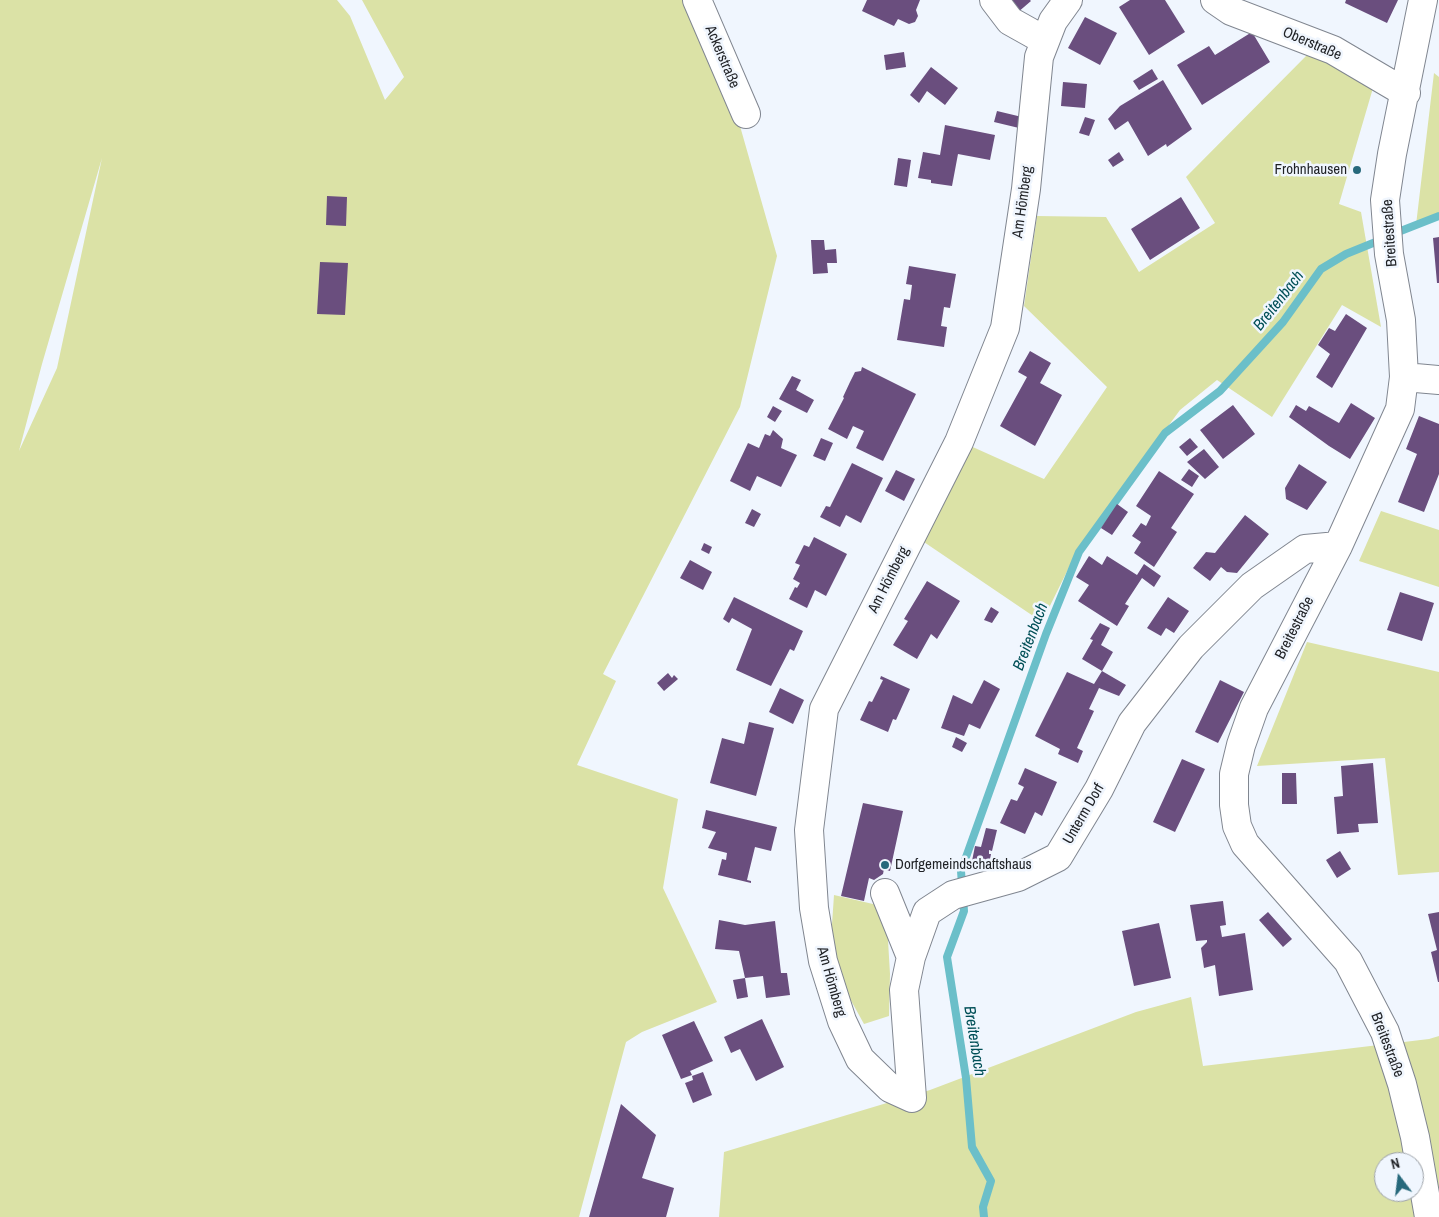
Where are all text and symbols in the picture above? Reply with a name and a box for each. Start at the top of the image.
street label: Ackerstraße [701,23,743,91]
street label: Oberstraße [1280,24,1344,64]
place label: Frohnhausen [1275,161,1347,179]
marker: Frohnhausen [1351,164,1363,176]
street label: Am Hömberg [1009,165,1037,239]
street label: Breitestraße [1379,199,1401,267]
water label: Breitenbach [1250,267,1308,335]
street label: Am Hömberg [865,544,913,616]
street label: Breitestraße [1272,594,1318,662]
water label: Breitenbach [1009,601,1053,673]
street label: Unterm Dorf [1059,780,1109,848]
place label: Dorfgemeindschaftshaus [895,856,1032,874]
marker: Dorfgemeindschaftshaus [879,859,891,871]
street label: Am Hömberg [812,945,850,1019]
water label: Breitenbach [959,1005,989,1077]
street label: Breitestraße [1366,1010,1408,1080]
north arrow [1374,1152,1424,1202]
text: N [1389,1154,1402,1173]

